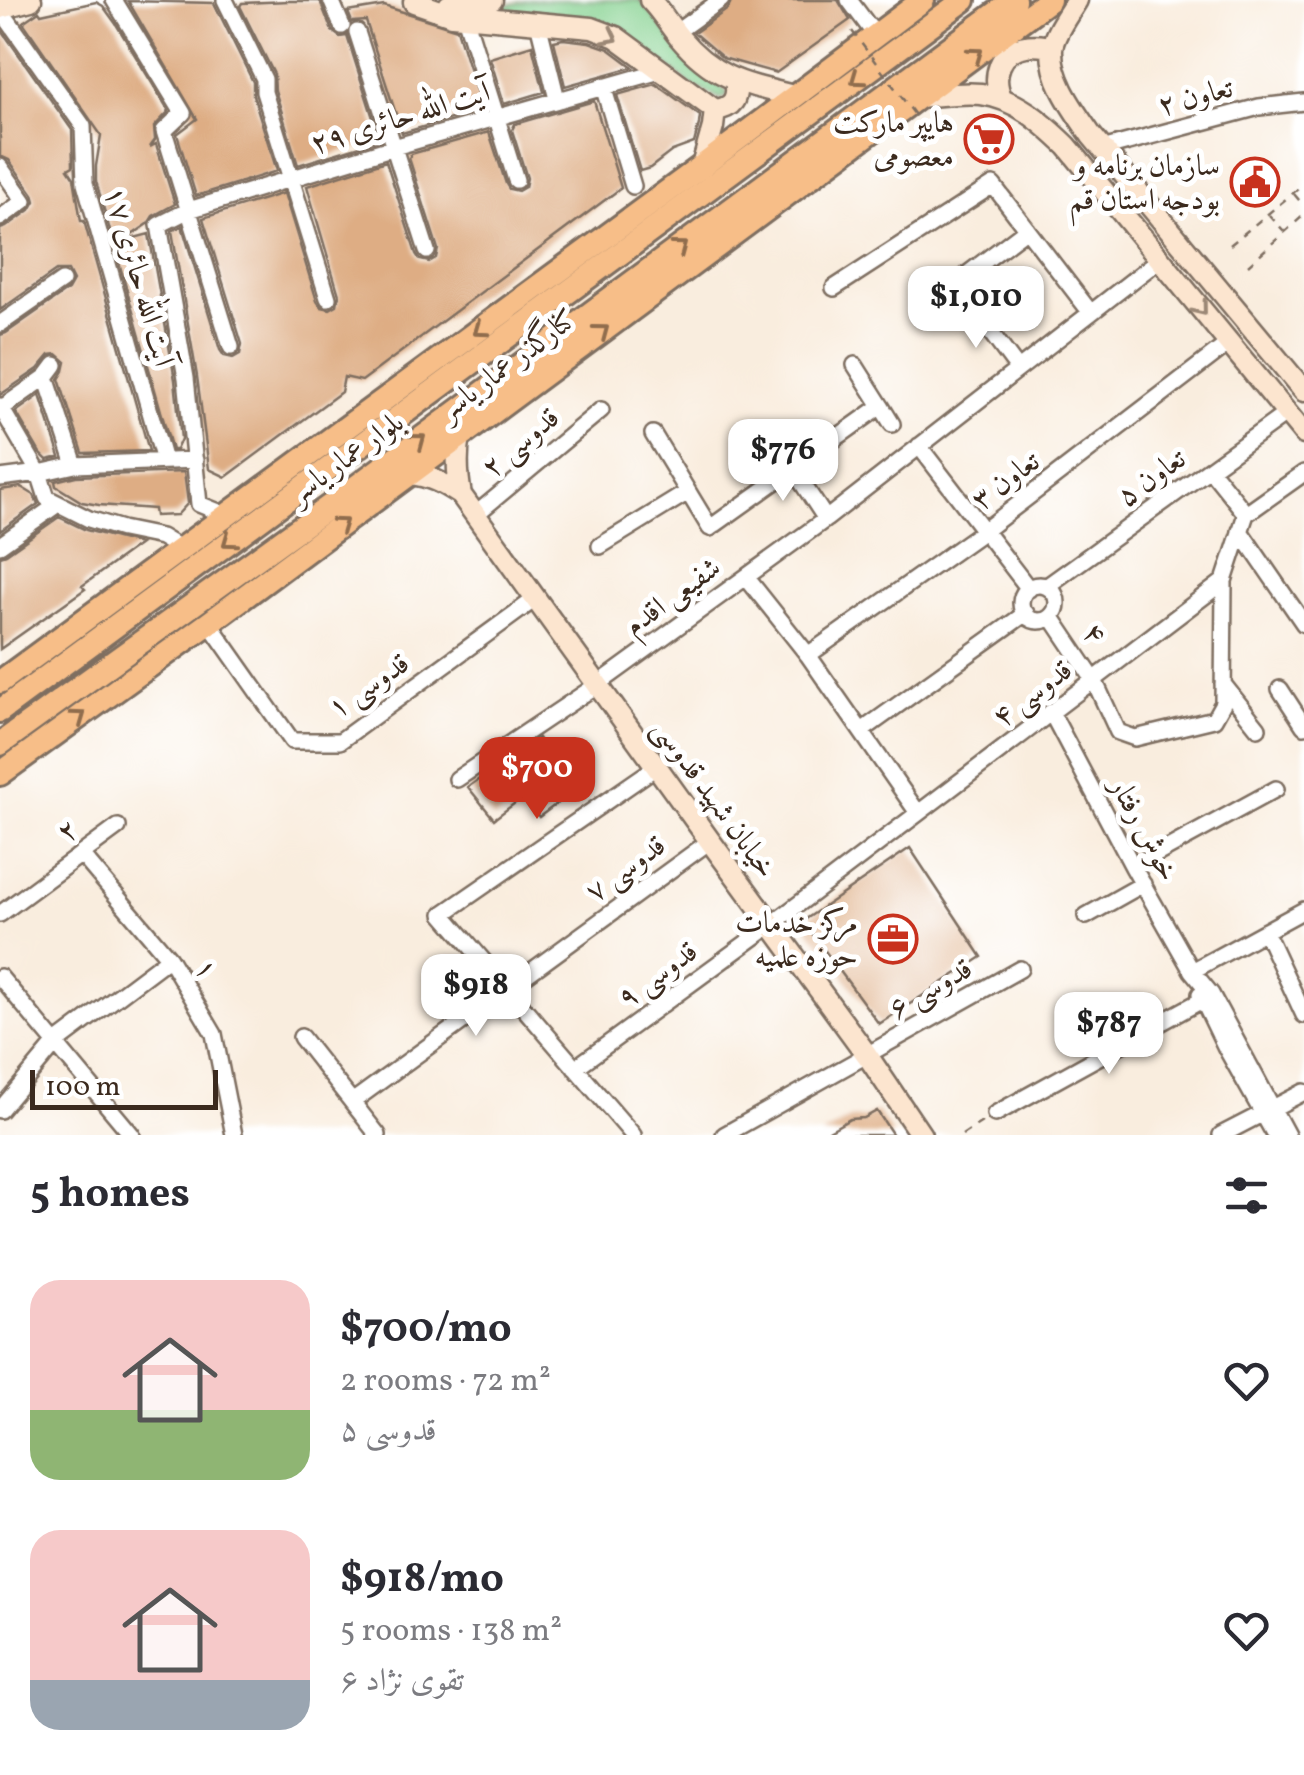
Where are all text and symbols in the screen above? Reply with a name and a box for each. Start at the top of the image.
one-way arrow [601,25,619,44]
one-way arrow [964,48,983,67]
street label: آیت الله حائری ۲۹ [304,67,499,166]
one-way arrow [850,67,868,84]
street label: تعاون ۲ [1153,68,1238,128]
place label: هایپر مارکت معصومی [833,103,954,179]
supermarket icon: هایپر مارکت معصومی [963,113,1015,165]
place label: سازمان برنامه و بودجه استان قم [1069,146,1220,227]
public building icon: سازمان برنامه و بودجه استان قم [1229,156,1281,208]
street label: آیت الله حائری ۱۷ [92,180,189,375]
one-way arrow [669,240,688,259]
pin: $1,010 [895,266,1057,351]
text: $1,010 [930,276,1022,320]
one-way arrow [1189,297,1207,315]
street label: کنارگذر عمار یاسر [427,298,586,433]
one-way arrow [473,318,491,335]
one-way arrow [591,325,609,343]
street label: قدوسی ۲ [473,398,570,489]
street label: بلوار عمار یاسر [279,403,413,516]
pin: $776 [724,419,842,504]
text: $776 [750,429,816,473]
one-way arrow [408,435,426,452]
street label: تعاون ۵ [1109,439,1196,518]
street label: تعاون ۳ [963,442,1050,521]
one-way arrow [330,519,348,536]
one-way arrow [222,530,240,547]
street label: شفیعی اقدم [616,548,732,650]
street label: ۴ [1071,615,1116,653]
street label: قدوسی ۱ [320,644,418,729]
street label: قدوسی ۴ [984,651,1082,739]
one-way arrow [68,711,86,729]
street label: خیابان شهید قدوسی [641,711,786,888]
pin: $700 [478,737,596,822]
text: $700 [501,747,573,791]
street label: خوش رفتار [1097,768,1188,890]
street label: ۲ [49,810,88,854]
street label: قدوسی ۷ [577,826,675,913]
place label: مرکز خدمات حوزه علمیه [735,903,858,979]
office icon: مرکز خدمات حوزه علمیه [867,913,919,965]
street label: قدوسی ۹ [609,932,707,1019]
street label: قدوسی ۶ [881,949,981,1031]
street label: ۱ [183,951,228,987]
pin: $918 [417,954,535,1039]
text: $918 [443,964,509,1008]
pin: $787 [1050,992,1168,1077]
text: $787 [1076,1002,1142,1046]
scale bar [30,1065,218,1110]
text: 100 m [45,1068,120,1107]
text: 5 homes [30,1166,190,1225]
icon: filters [1219,1168,1274,1223]
text: $700/mo [340,1301,512,1360]
icon: home [110,1320,230,1440]
icon: heart [1219,1353,1274,1408]
text: 2 rooms · 72 m² [340,1360,551,1404]
text: قدوسی ۵ [340,1410,437,1454]
text: $918/mo [340,1551,504,1610]
icon: home [110,1570,230,1690]
icon: heart [1219,1603,1274,1658]
text: 5 rooms · 138 m² [340,1610,562,1654]
text: تقوی نژاد ۶ [340,1660,464,1704]

